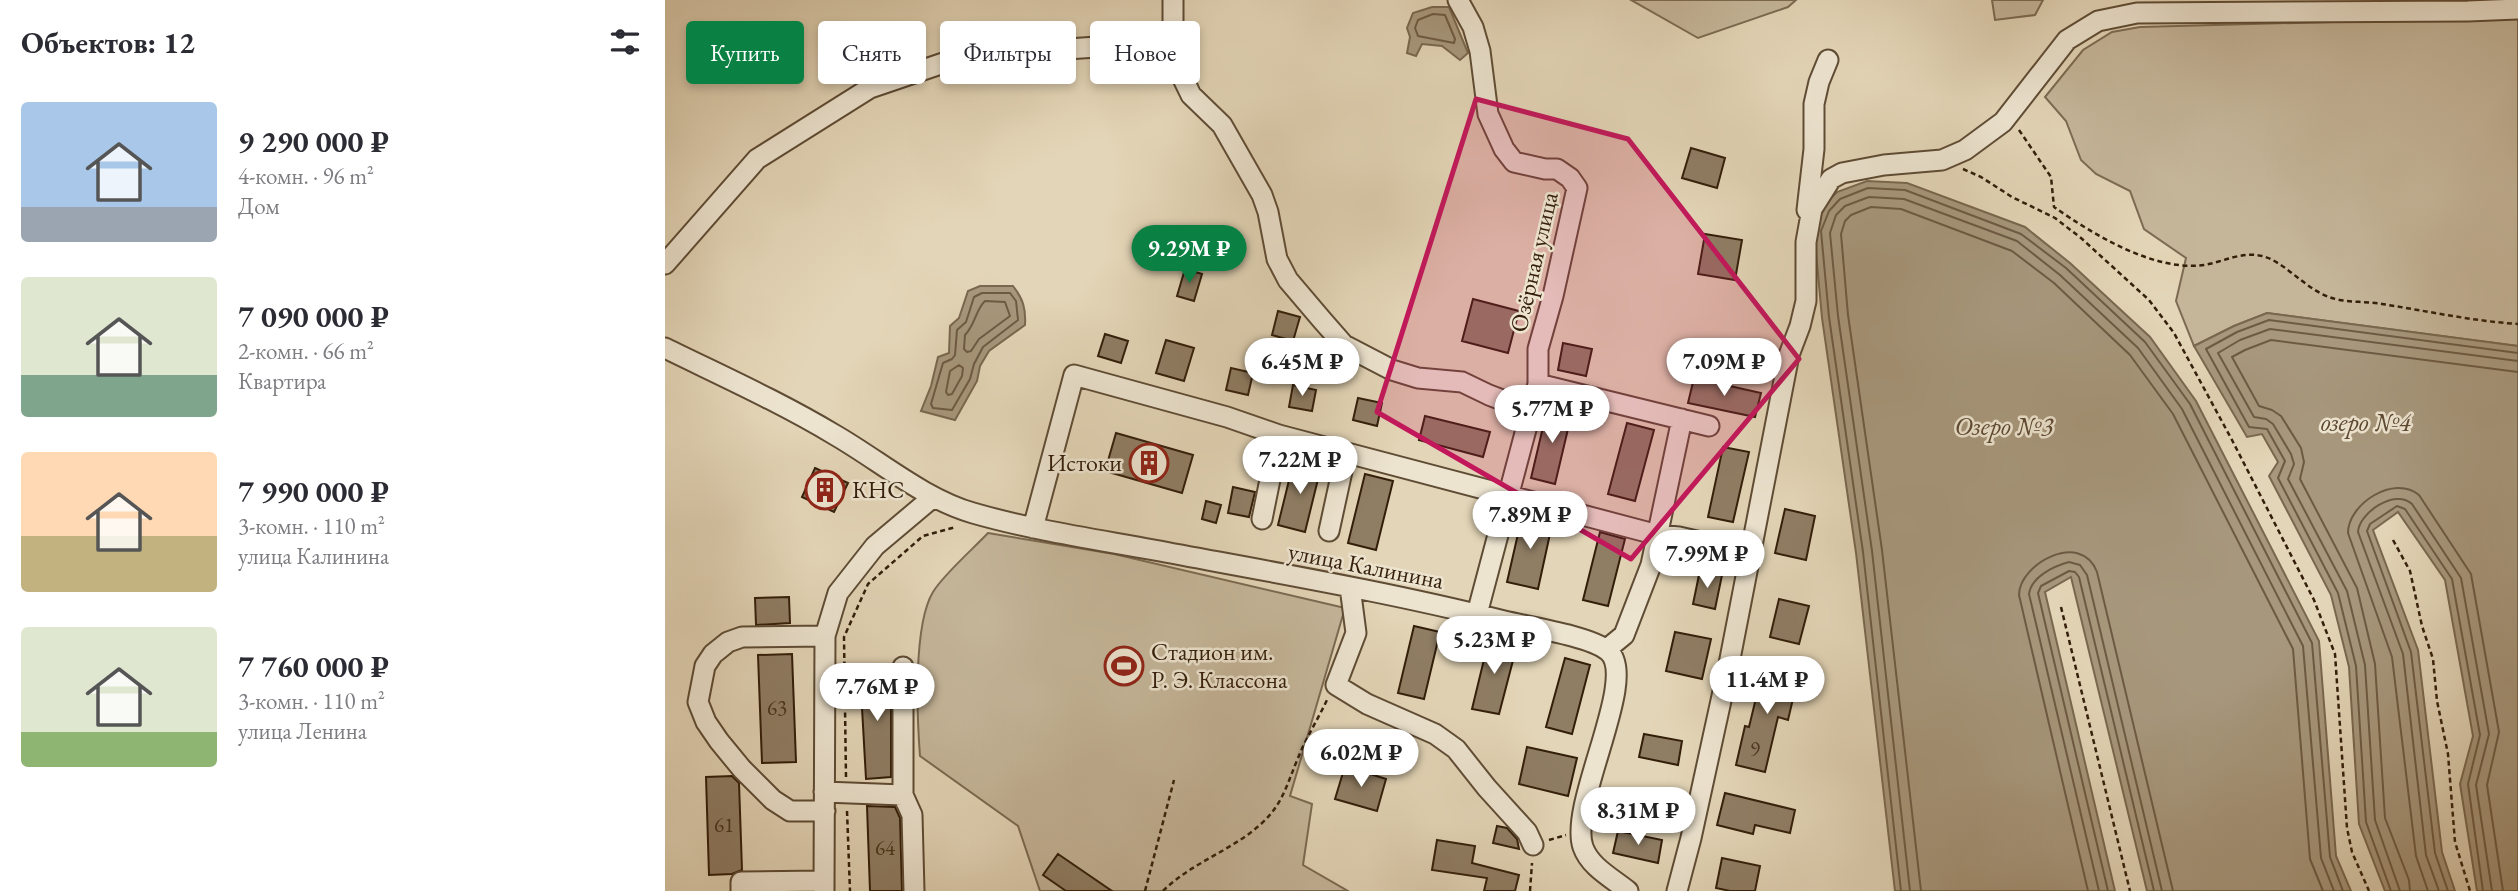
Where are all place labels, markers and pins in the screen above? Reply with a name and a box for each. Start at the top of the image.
pin: 9.29M ₽ [1124,226,1254,285]
pin: 6.45M ₽ [1237,338,1367,398]
pin: 7.09M ₽ [1659,338,1789,398]
pin: 5.77M ₽ [1487,386,1617,445]
pin: 7.22M ₽ [1235,436,1365,496]
building icon: Истоки [1128,442,1170,484]
place label: Истоки [1047,447,1122,478]
building icon: КНС [804,469,846,511]
place label: КНС [852,474,904,505]
pin: 7.89M ₽ [1465,491,1595,551]
pin: 7.99M ₽ [1642,530,1772,590]
pin: 5.23M ₽ [1429,616,1559,676]
place label: Стадион им. Р. Э. Классона [1151,636,1288,695]
sports icon: Стадион им. Р. Э. Классона [1103,645,1145,687]
pin: 11.4M ₽ [1702,656,1832,716]
pin: 7.76M ₽ [812,664,942,723]
pin: 6.02M ₽ [1296,730,1426,789]
pin: 8.31M ₽ [1573,788,1703,847]

